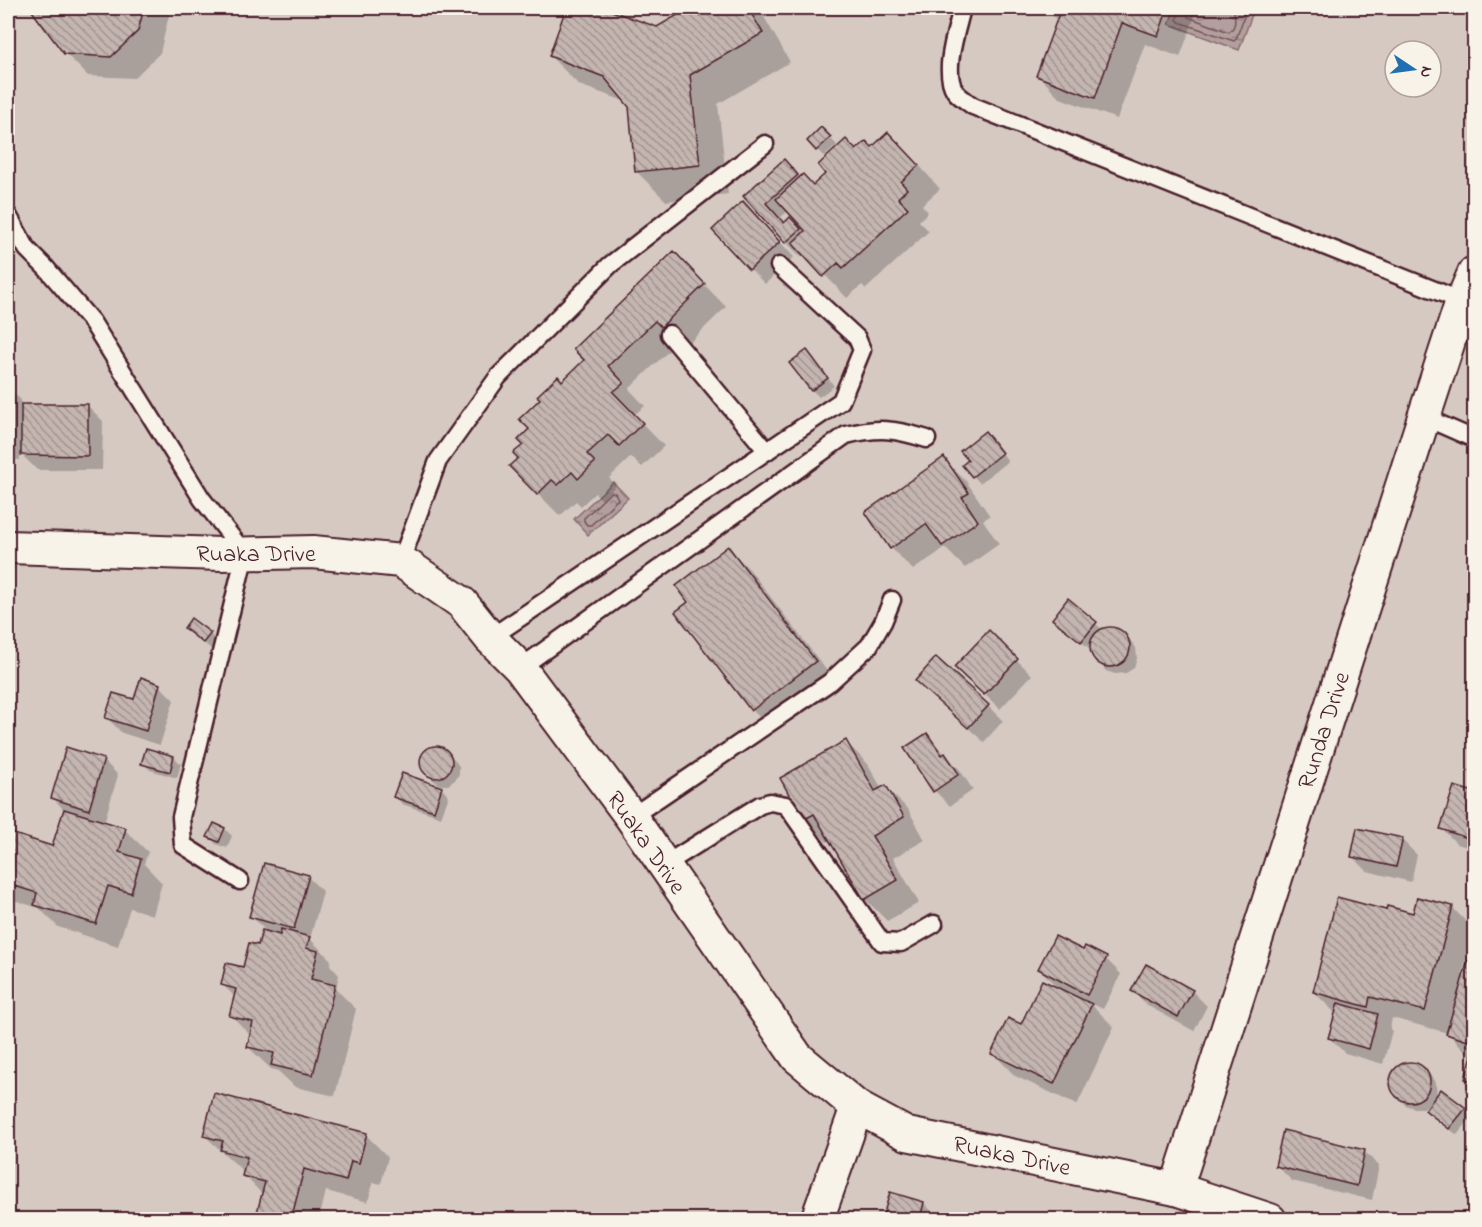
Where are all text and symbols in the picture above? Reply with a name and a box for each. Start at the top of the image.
north arrow [1383,39,1443,99]
text: N [1413,64,1439,80]
street label: Ruaka Drive [196,538,316,573]
street label: Runda Drive [1290,667,1361,794]
street label: Ruaka Drive [596,784,694,903]
street label: Ruaka Drive [949,1128,1074,1187]

